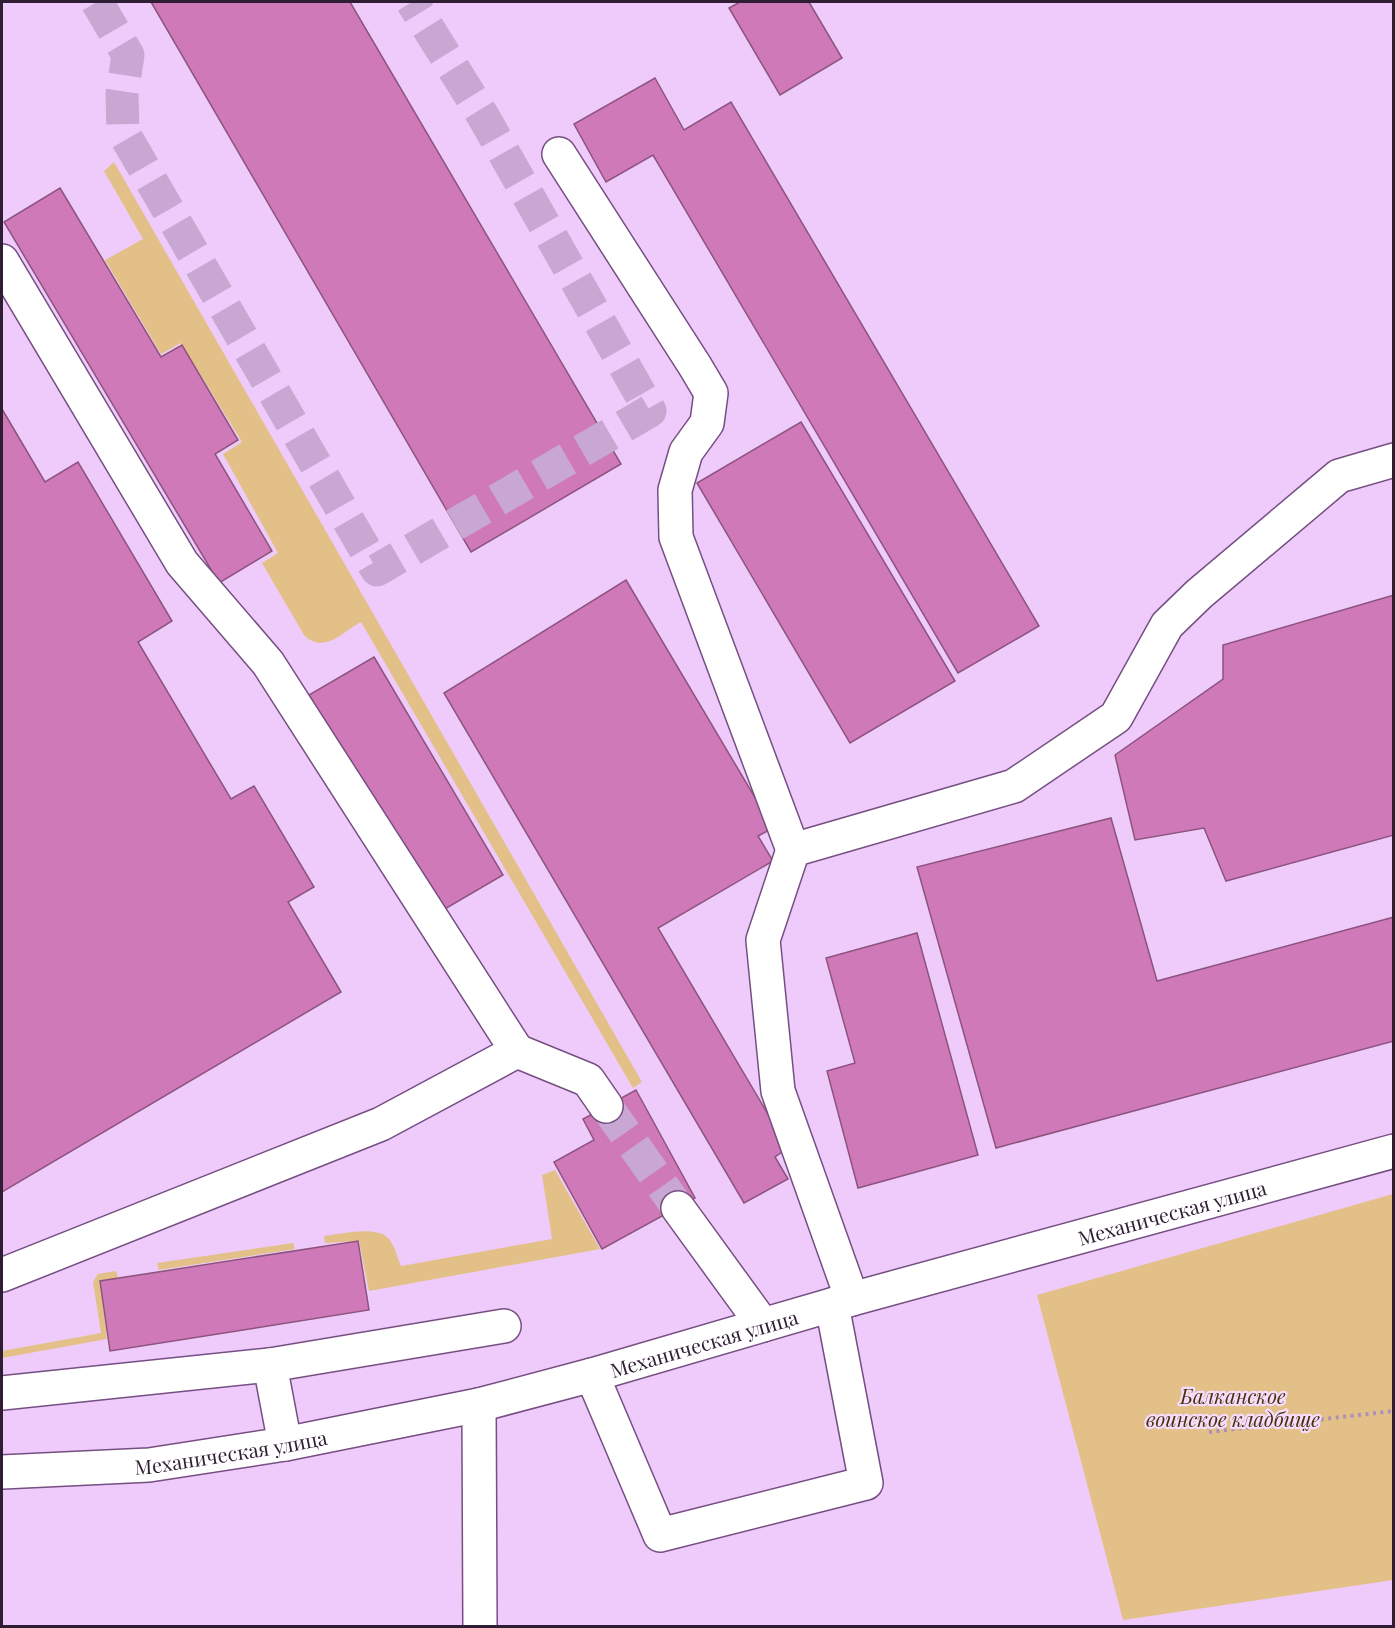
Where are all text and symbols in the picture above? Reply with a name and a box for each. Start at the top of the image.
street label: Механическая улица [1075,1173,1269,1250]
street label: Механическая улица [607,1302,801,1383]
park label: Балканское воинское кладбище [1146,1382,1320,1432]
street label: Механическая улица [134,1422,329,1479]

